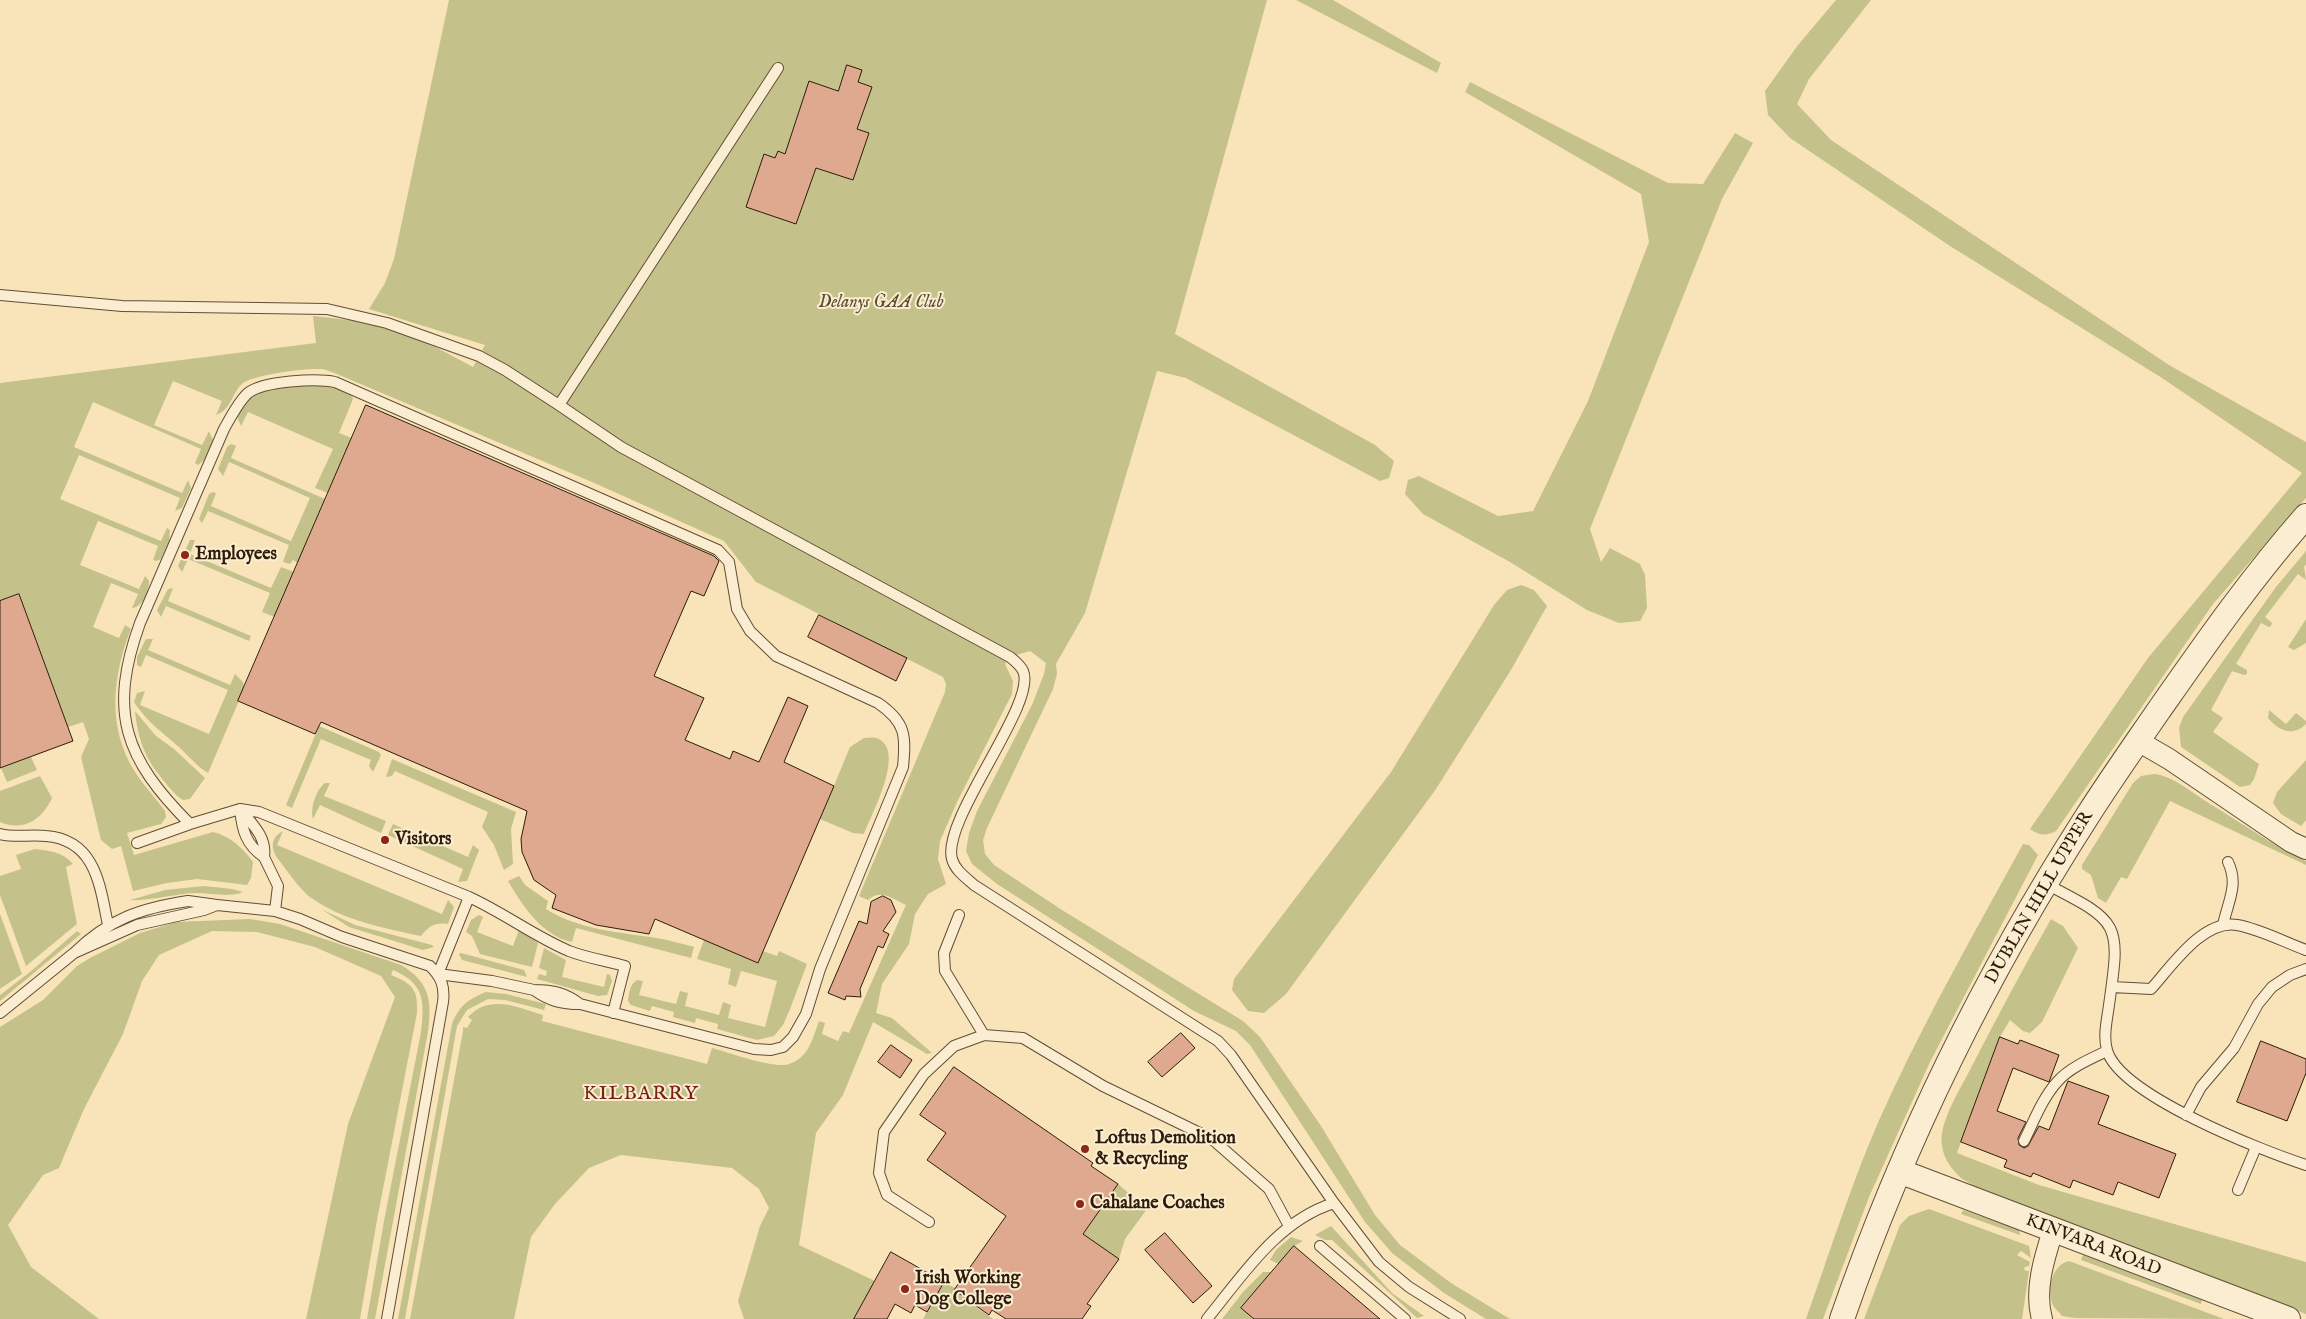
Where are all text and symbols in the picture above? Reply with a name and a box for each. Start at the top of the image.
park label: Delanys GAA Club [818,292,944,314]
place label: Employees [195,544,277,566]
marker: Employees [179,549,191,561]
street label: DUBLIN HILL UPPER [1982,808,2098,988]
place label: Visitors [395,829,451,851]
marker: Visitors [379,834,391,846]
district label: KILBARRY [582,1083,700,1107]
place label: Loftus Demolition & Recycling [1095,1128,1236,1170]
marker: Loftus Demolition & Recycling [1079,1143,1091,1155]
place label: Cahalane Coaches [1090,1193,1225,1215]
marker: Cahalane Coaches [1074,1198,1086,1210]
street label: KINVARA ROAD [2022,1210,2164,1282]
place label: Irish Working Dog College [915,1268,1020,1310]
marker: Irish Working Dog College [899,1283,911,1295]

